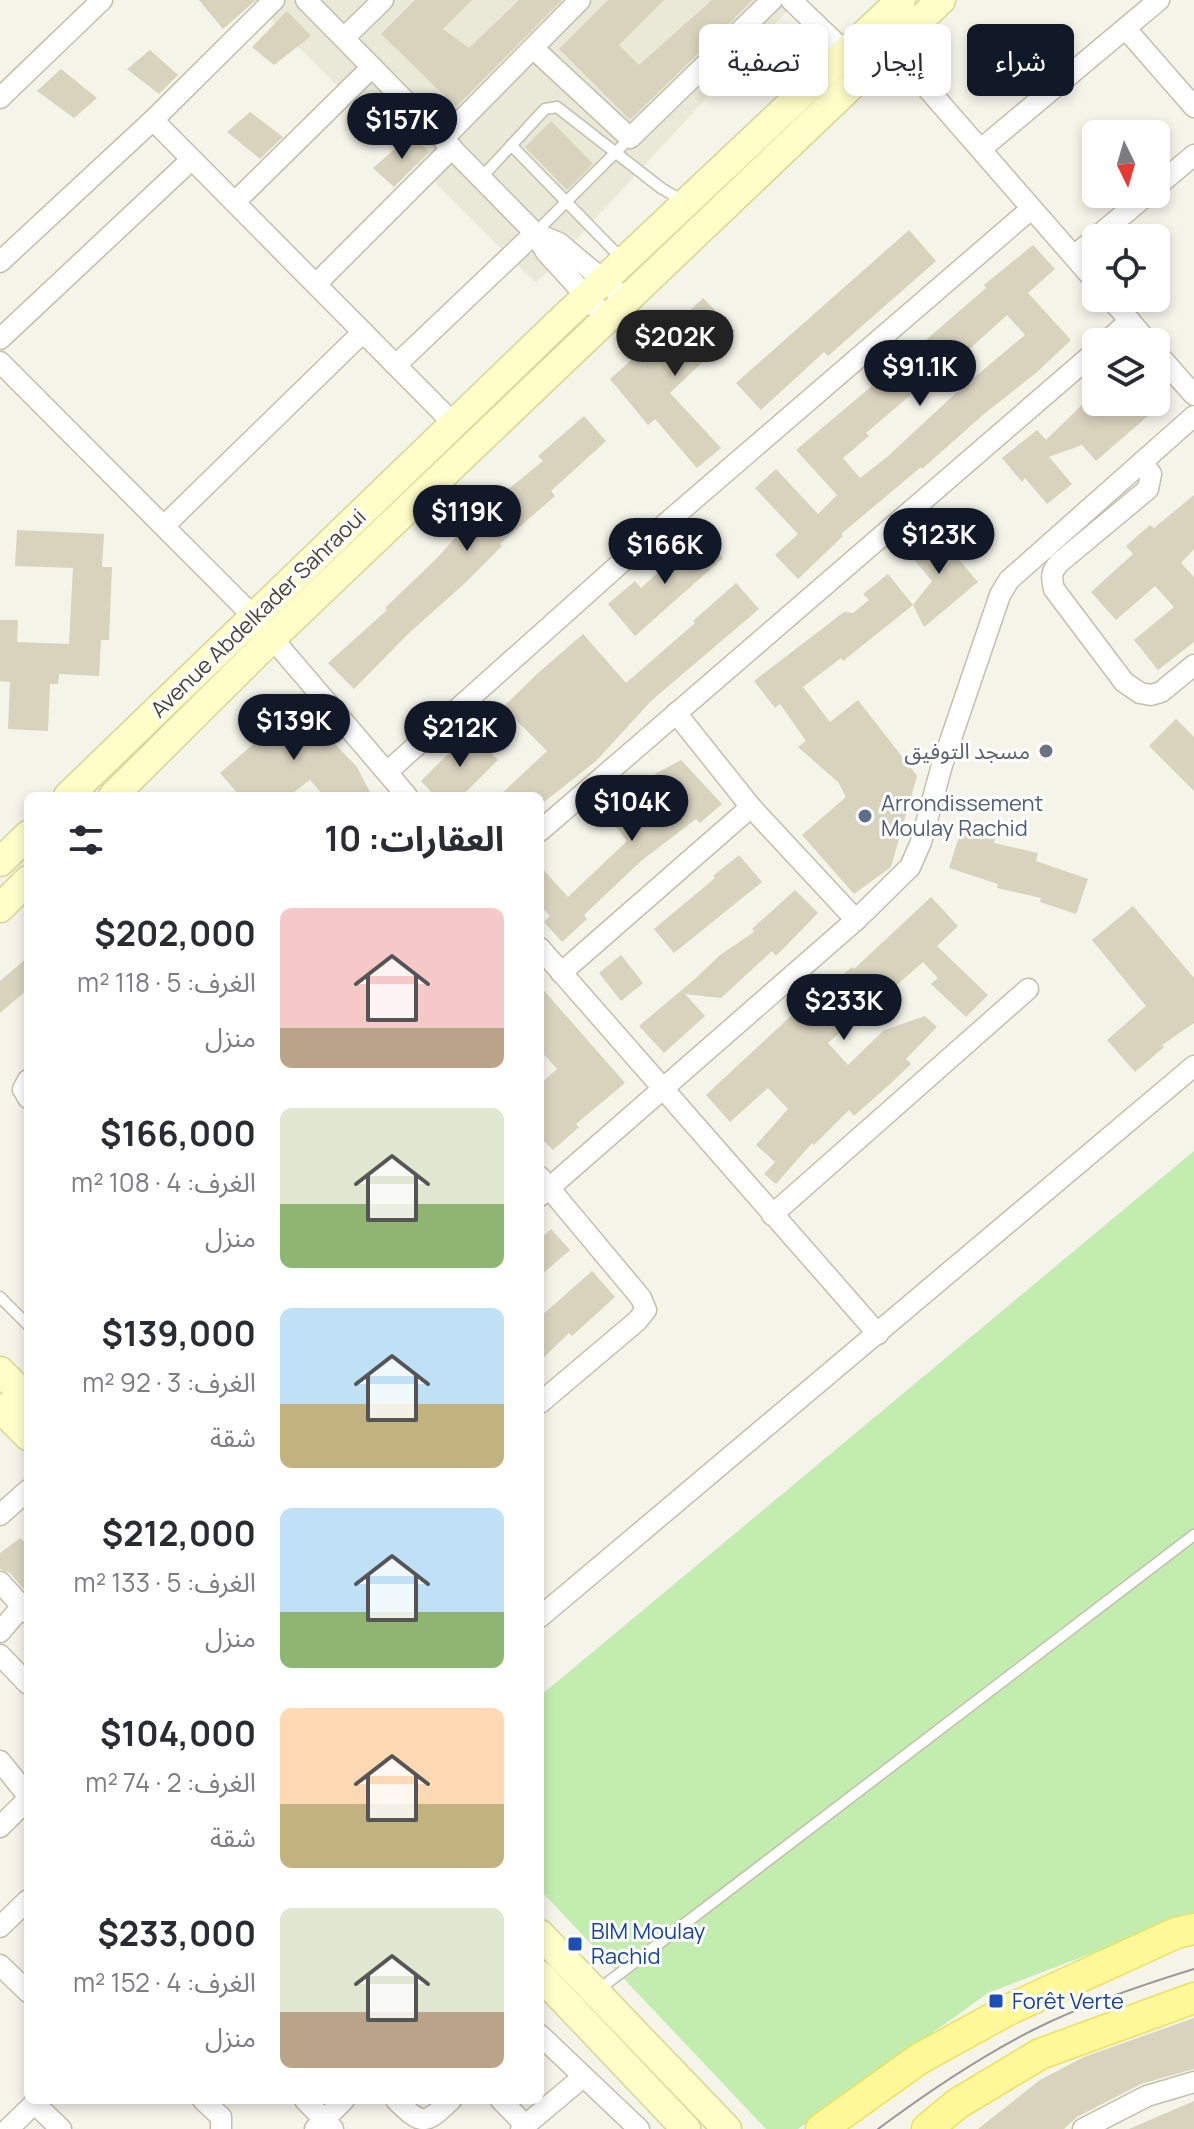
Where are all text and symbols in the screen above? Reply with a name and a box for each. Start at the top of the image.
chip: تصفية [699,24,828,96]
chip: إيجار [844,24,951,96]
chip: شراء [967,24,1074,96]
pin: $157K [346,93,458,161]
text: $157K [365,101,439,137]
north arrow [1082,120,1170,208]
map controls [1082,120,1170,416]
button: locate [1082,224,1170,312]
pin: $202K [619,310,731,378]
text: $202K [634,318,716,354]
button: layers [1082,328,1170,416]
pin: $91.1K [855,340,985,408]
text: $91.1K [882,348,958,384]
pin: $119K [411,485,523,553]
text: $119K [431,493,503,529]
street label: Avenue Abdelkader Sahraoui [144,502,372,724]
pin: $123K [883,508,995,576]
text: $123K [901,516,977,552]
pin: $166K [609,518,721,586]
text: $166K [627,526,703,562]
pin: $139K [238,694,350,762]
pin: $212K [404,701,516,769]
text: $139K [256,702,332,738]
text: $212K [422,709,498,745]
place label: مسجد التوفيق [904,736,1030,766]
marker: مسجد التوفيق [1037,742,1055,760]
pin: $104K [576,775,688,843]
text: $104K [593,783,671,819]
place label: Arrondissement Moulay Rachid [881,788,1044,843]
marker: Arrondissement Moulay Rachid [856,807,874,825]
text: العقارات: 10 [324,815,504,861]
icon: filters [64,818,108,862]
text: $202,000 [94,910,256,956]
icon: home [344,940,440,1036]
text: الغرف: 5 · 118 m² [77,964,256,1000]
pin: $233K [788,974,900,1042]
text: $233K [805,982,883,1018]
text: منزل [205,1019,256,1055]
text: $166,000 [100,1110,256,1156]
icon: home [344,1140,440,1236]
text: الغرف: 4 · 108 m² [71,1164,256,1200]
text: منزل [205,1219,256,1255]
text: $139,000 [102,1310,256,1356]
icon: home [344,1340,440,1436]
text: الغرف: 3 · 92 m² [82,1364,256,1400]
text: شقة [210,1419,256,1455]
text: $212,000 [102,1510,256,1556]
icon: home [344,1540,440,1636]
text: الغرف: 5 · 133 m² [74,1564,256,1600]
text: منزل [205,1619,256,1655]
text: $104,000 [100,1710,256,1756]
icon: home [344,1740,440,1836]
text: الغرف: 2 · 74 m² [85,1764,256,1800]
text: شقة [210,1819,256,1855]
text: $233,000 [97,1910,256,1956]
place label: BIM Moulay Rachid [591,1916,706,1971]
marker: BIM Moulay Rachid [566,1935,584,1953]
icon: home [344,1940,440,2036]
text: الغرف: 4 · 152 m² [73,1964,256,2000]
place label: Forêt Verte [1012,1986,1124,2016]
marker: Forêt Verte [987,1992,1005,2010]
text: منزل [205,2019,256,2055]

